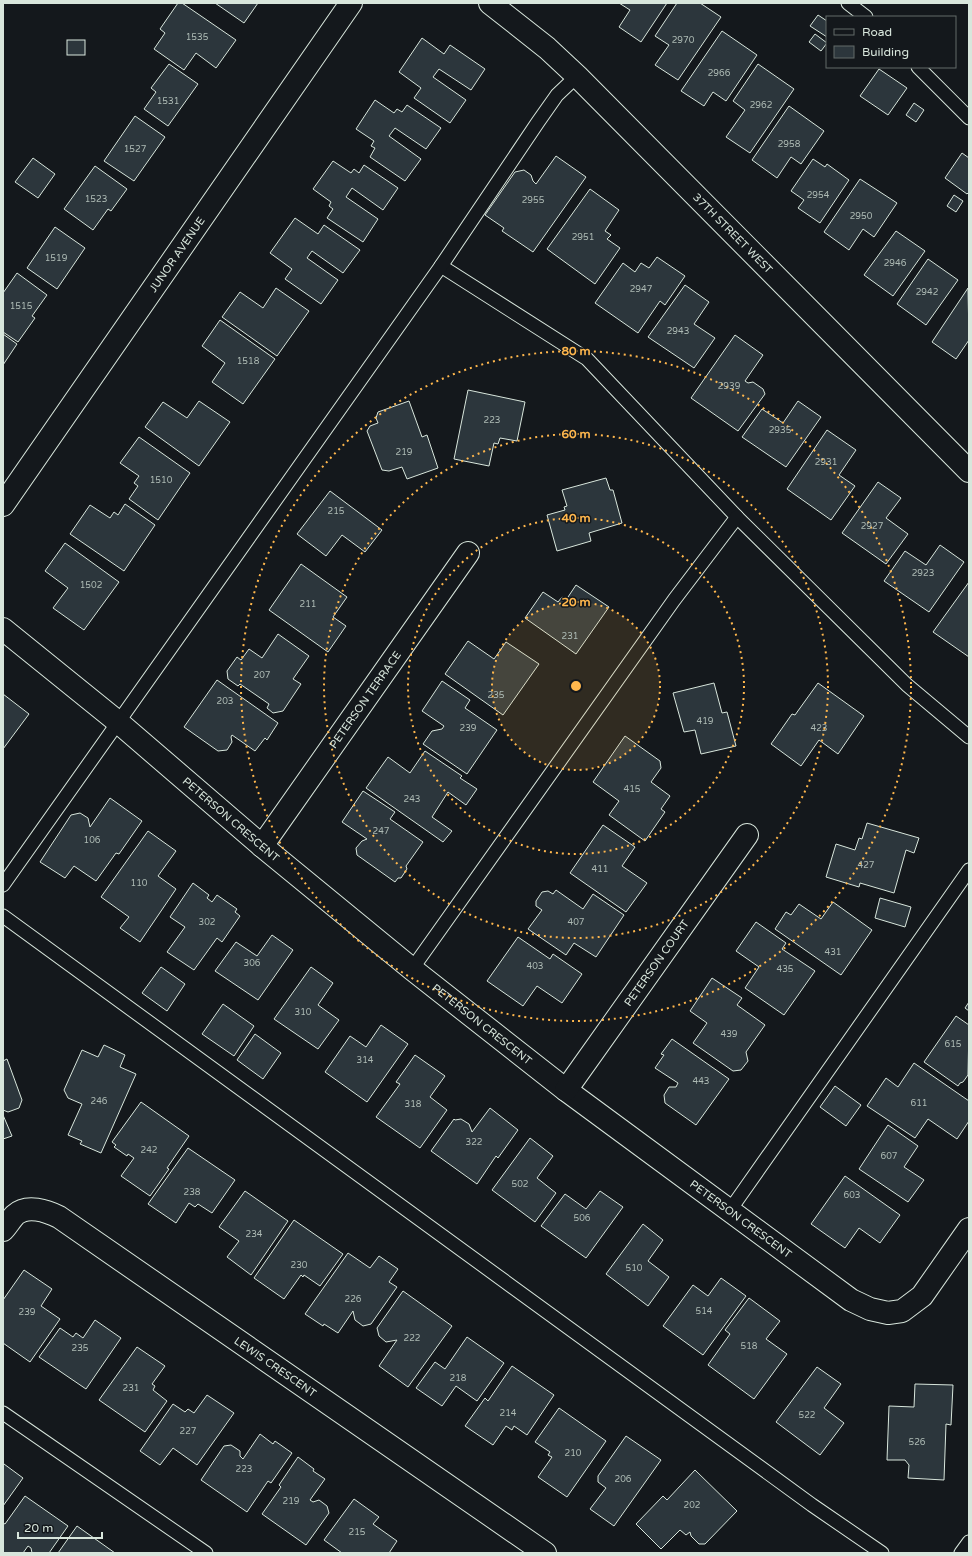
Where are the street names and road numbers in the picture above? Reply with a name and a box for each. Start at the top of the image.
street label: 37TH STREET WEST [690,191,775,276]
street label: JUNOR AVENUE [147,215,208,295]
street label: PETERSON TERRACE [327,649,404,751]
street label: PETERSON CRESCENT [180,775,282,865]
street label: PETERSON COURT [622,917,692,1009]
street label: PETERSON CRESCENT [429,981,534,1068]
street label: PETERSON CRESCENT [687,1178,794,1261]
street label: LEWIS CRESCENT [232,1334,319,1400]

